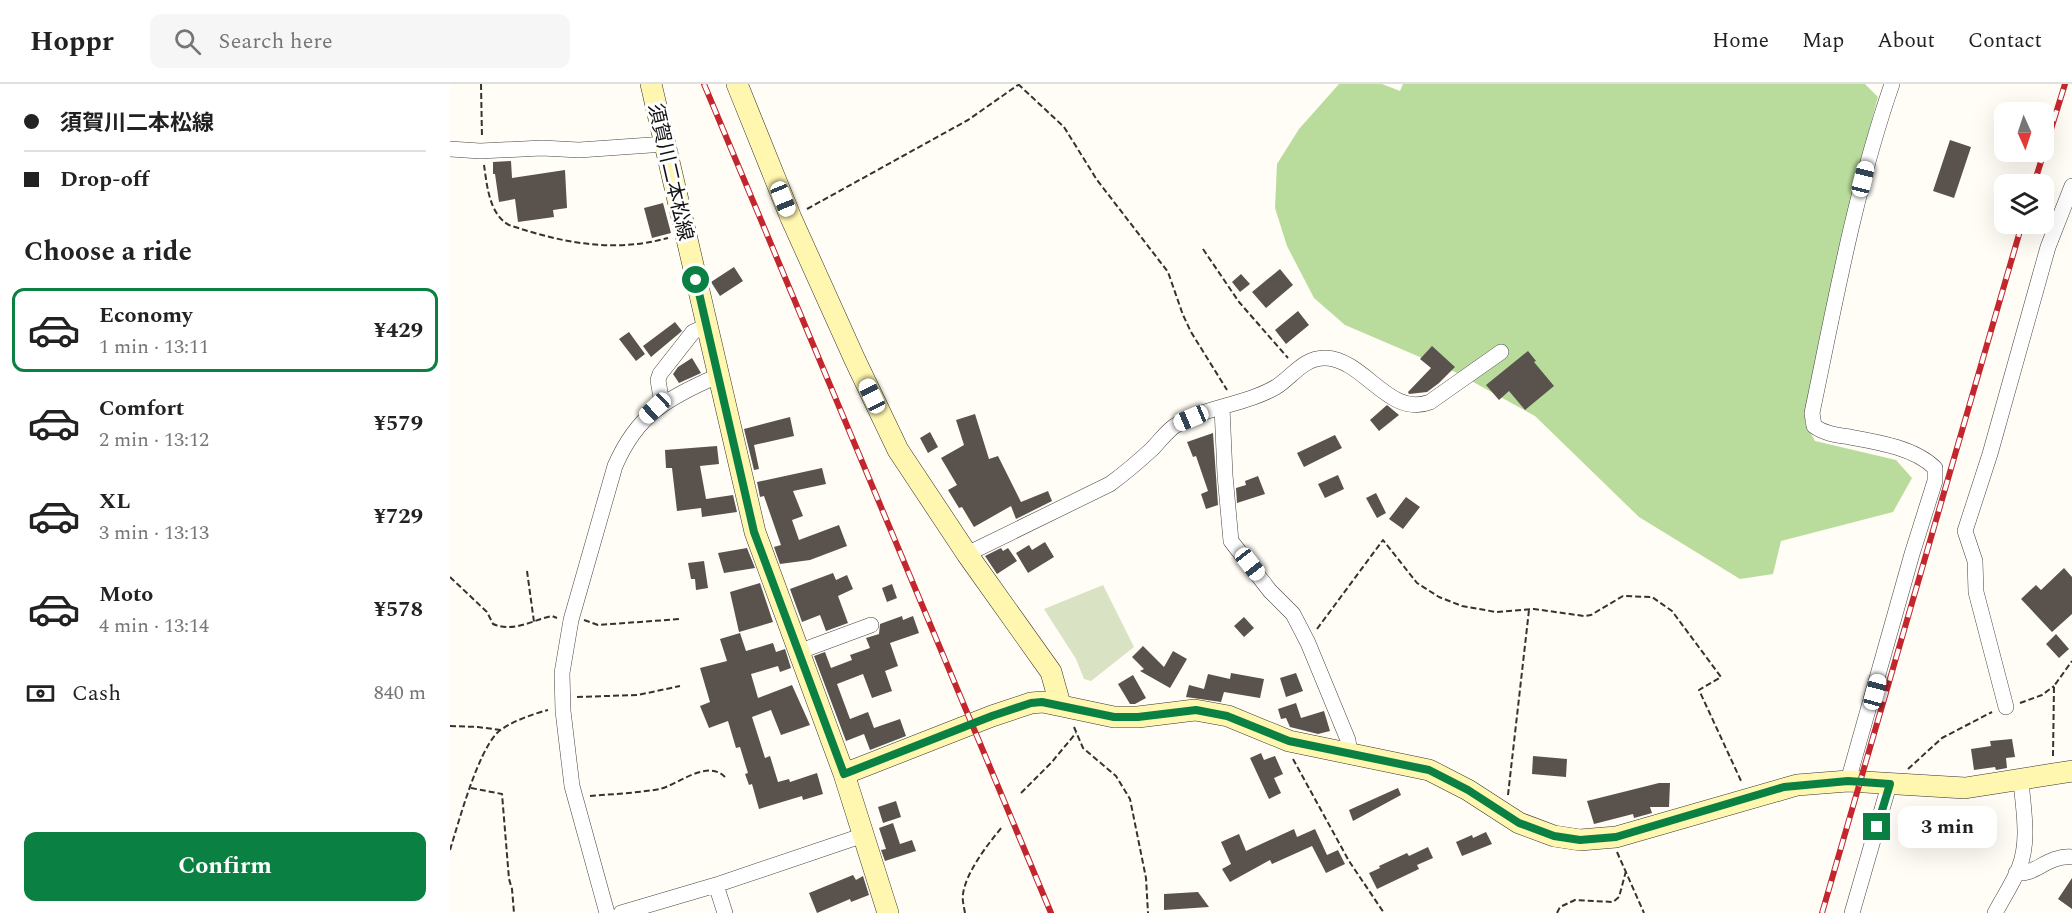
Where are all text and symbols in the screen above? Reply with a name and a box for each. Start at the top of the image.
search box [150,14,570,68]
text: Hoppr [30,20,114,63]
icon: search [171,25,204,58]
text: Search here [219,25,333,58]
text: Home [1712,25,1769,57]
text: Map [1802,25,1844,57]
text: About [1877,25,1935,57]
text: Contact [1968,25,2042,57]
street label: 須賀川二本松線 [640,101,700,244]
north arrow [1994,102,2054,162]
map controls [1994,102,2054,234]
text: 須賀川二本松線 [60,107,214,140]
car [1850,159,1876,199]
text: Drop-off [60,163,149,196]
button: layers [1994,174,2054,234]
car [768,179,798,219]
text: Choose a ride [24,231,192,273]
route start [682,266,709,293]
text: Economy [99,299,192,332]
icon: car [27,303,81,357]
text: ¥429 [374,314,423,347]
text: 1 min · 13:11 [99,332,209,362]
car [856,376,888,416]
car [636,389,674,427]
text: Comfort [99,392,184,425]
icon: car [27,396,81,450]
car [1171,403,1211,433]
text: ¥579 [374,407,423,440]
text: 2 min · 13:12 [99,425,209,455]
text: XL [99,485,130,518]
icon: car [27,489,81,543]
text: ¥729 [374,500,423,533]
text: 3 min · 13:13 [99,518,209,548]
car [1232,544,1268,584]
text: Moto [99,578,153,611]
icon: car [27,582,81,636]
text: ¥578 [374,593,423,626]
text: 4 min · 13:14 [99,611,209,641]
car [1862,672,1888,712]
icon: cash [24,677,57,710]
text: Cash [72,677,121,710]
text: 840 m [374,678,426,708]
callout: 3 min [1898,806,1997,848]
text: 3 min [1921,812,1974,842]
route end [1863,813,1890,840]
button: Confirm [24,832,426,901]

